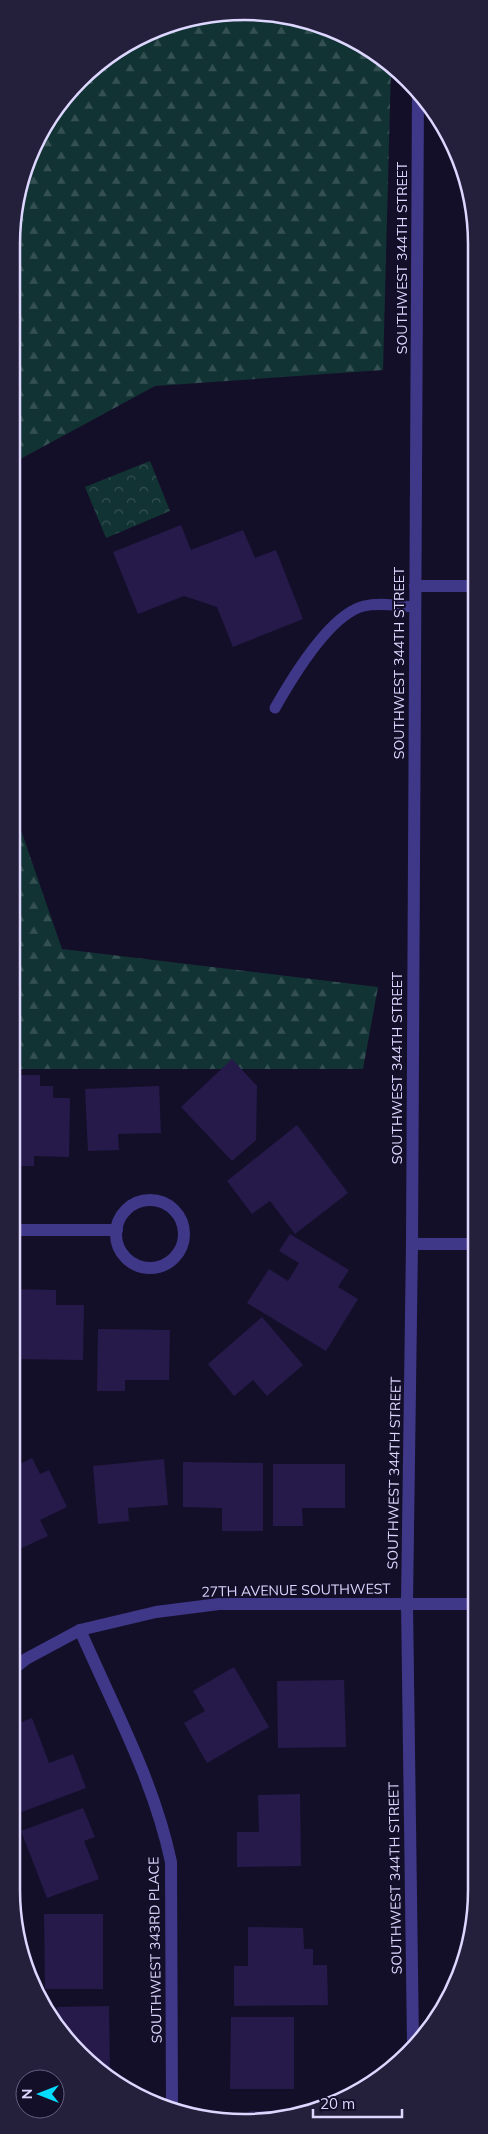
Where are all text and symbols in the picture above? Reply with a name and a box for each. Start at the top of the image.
street label: SOUTHWEST 344TH STREET [393,161,411,354]
street label: SOUTHWEST 344TH STREET [390,566,408,759]
street label: SOUTHWEST 344TH STREET [388,971,406,1164]
street label: SOUTHWEST 344TH STREET [383,1376,405,1569]
street label: 27TH AVENUE SOUTHWEST [201,1579,391,1601]
street label: SOUTHWEST 344TH STREET [384,1781,406,1974]
street label: SOUTHWEST 343RD PLACE [144,1857,166,2043]
north arrow [15,2069,65,2119]
scale bar [313,2086,402,2118]
text: N [18,2089,36,2099]
text: 20 m [320,2094,355,2113]

